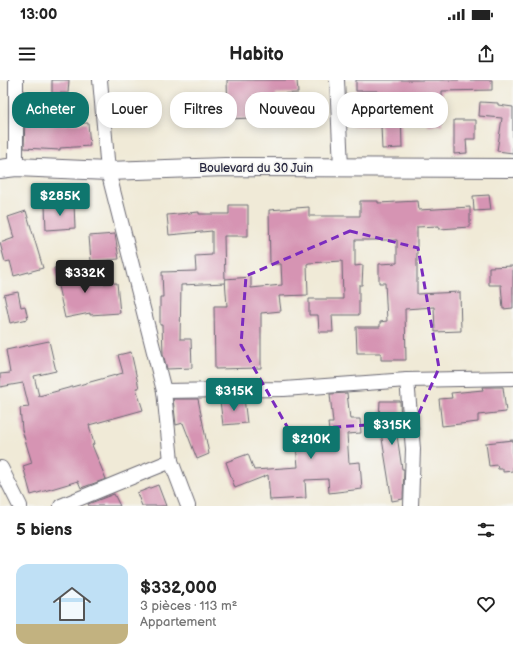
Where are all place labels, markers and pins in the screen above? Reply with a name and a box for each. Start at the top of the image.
pin: $285K [32,183,88,217]
pin: $332K [57,260,113,294]
pin: $315K [206,378,262,412]
pin: $315K [364,412,420,446]
pin: $210K [283,426,339,460]

